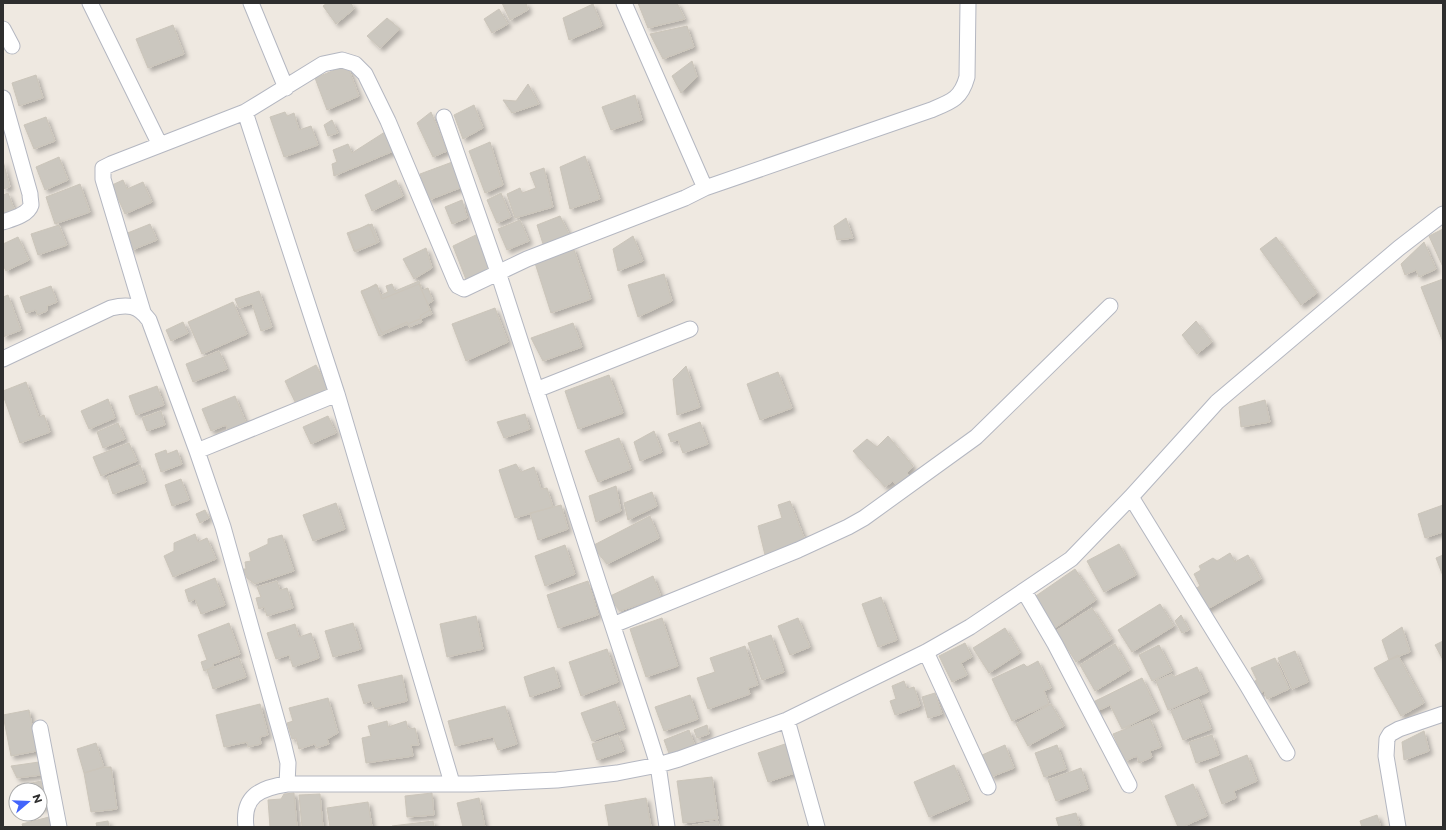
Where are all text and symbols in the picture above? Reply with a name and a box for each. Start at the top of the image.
north arrow [8,782,48,822]
text: N [29,792,46,805]

